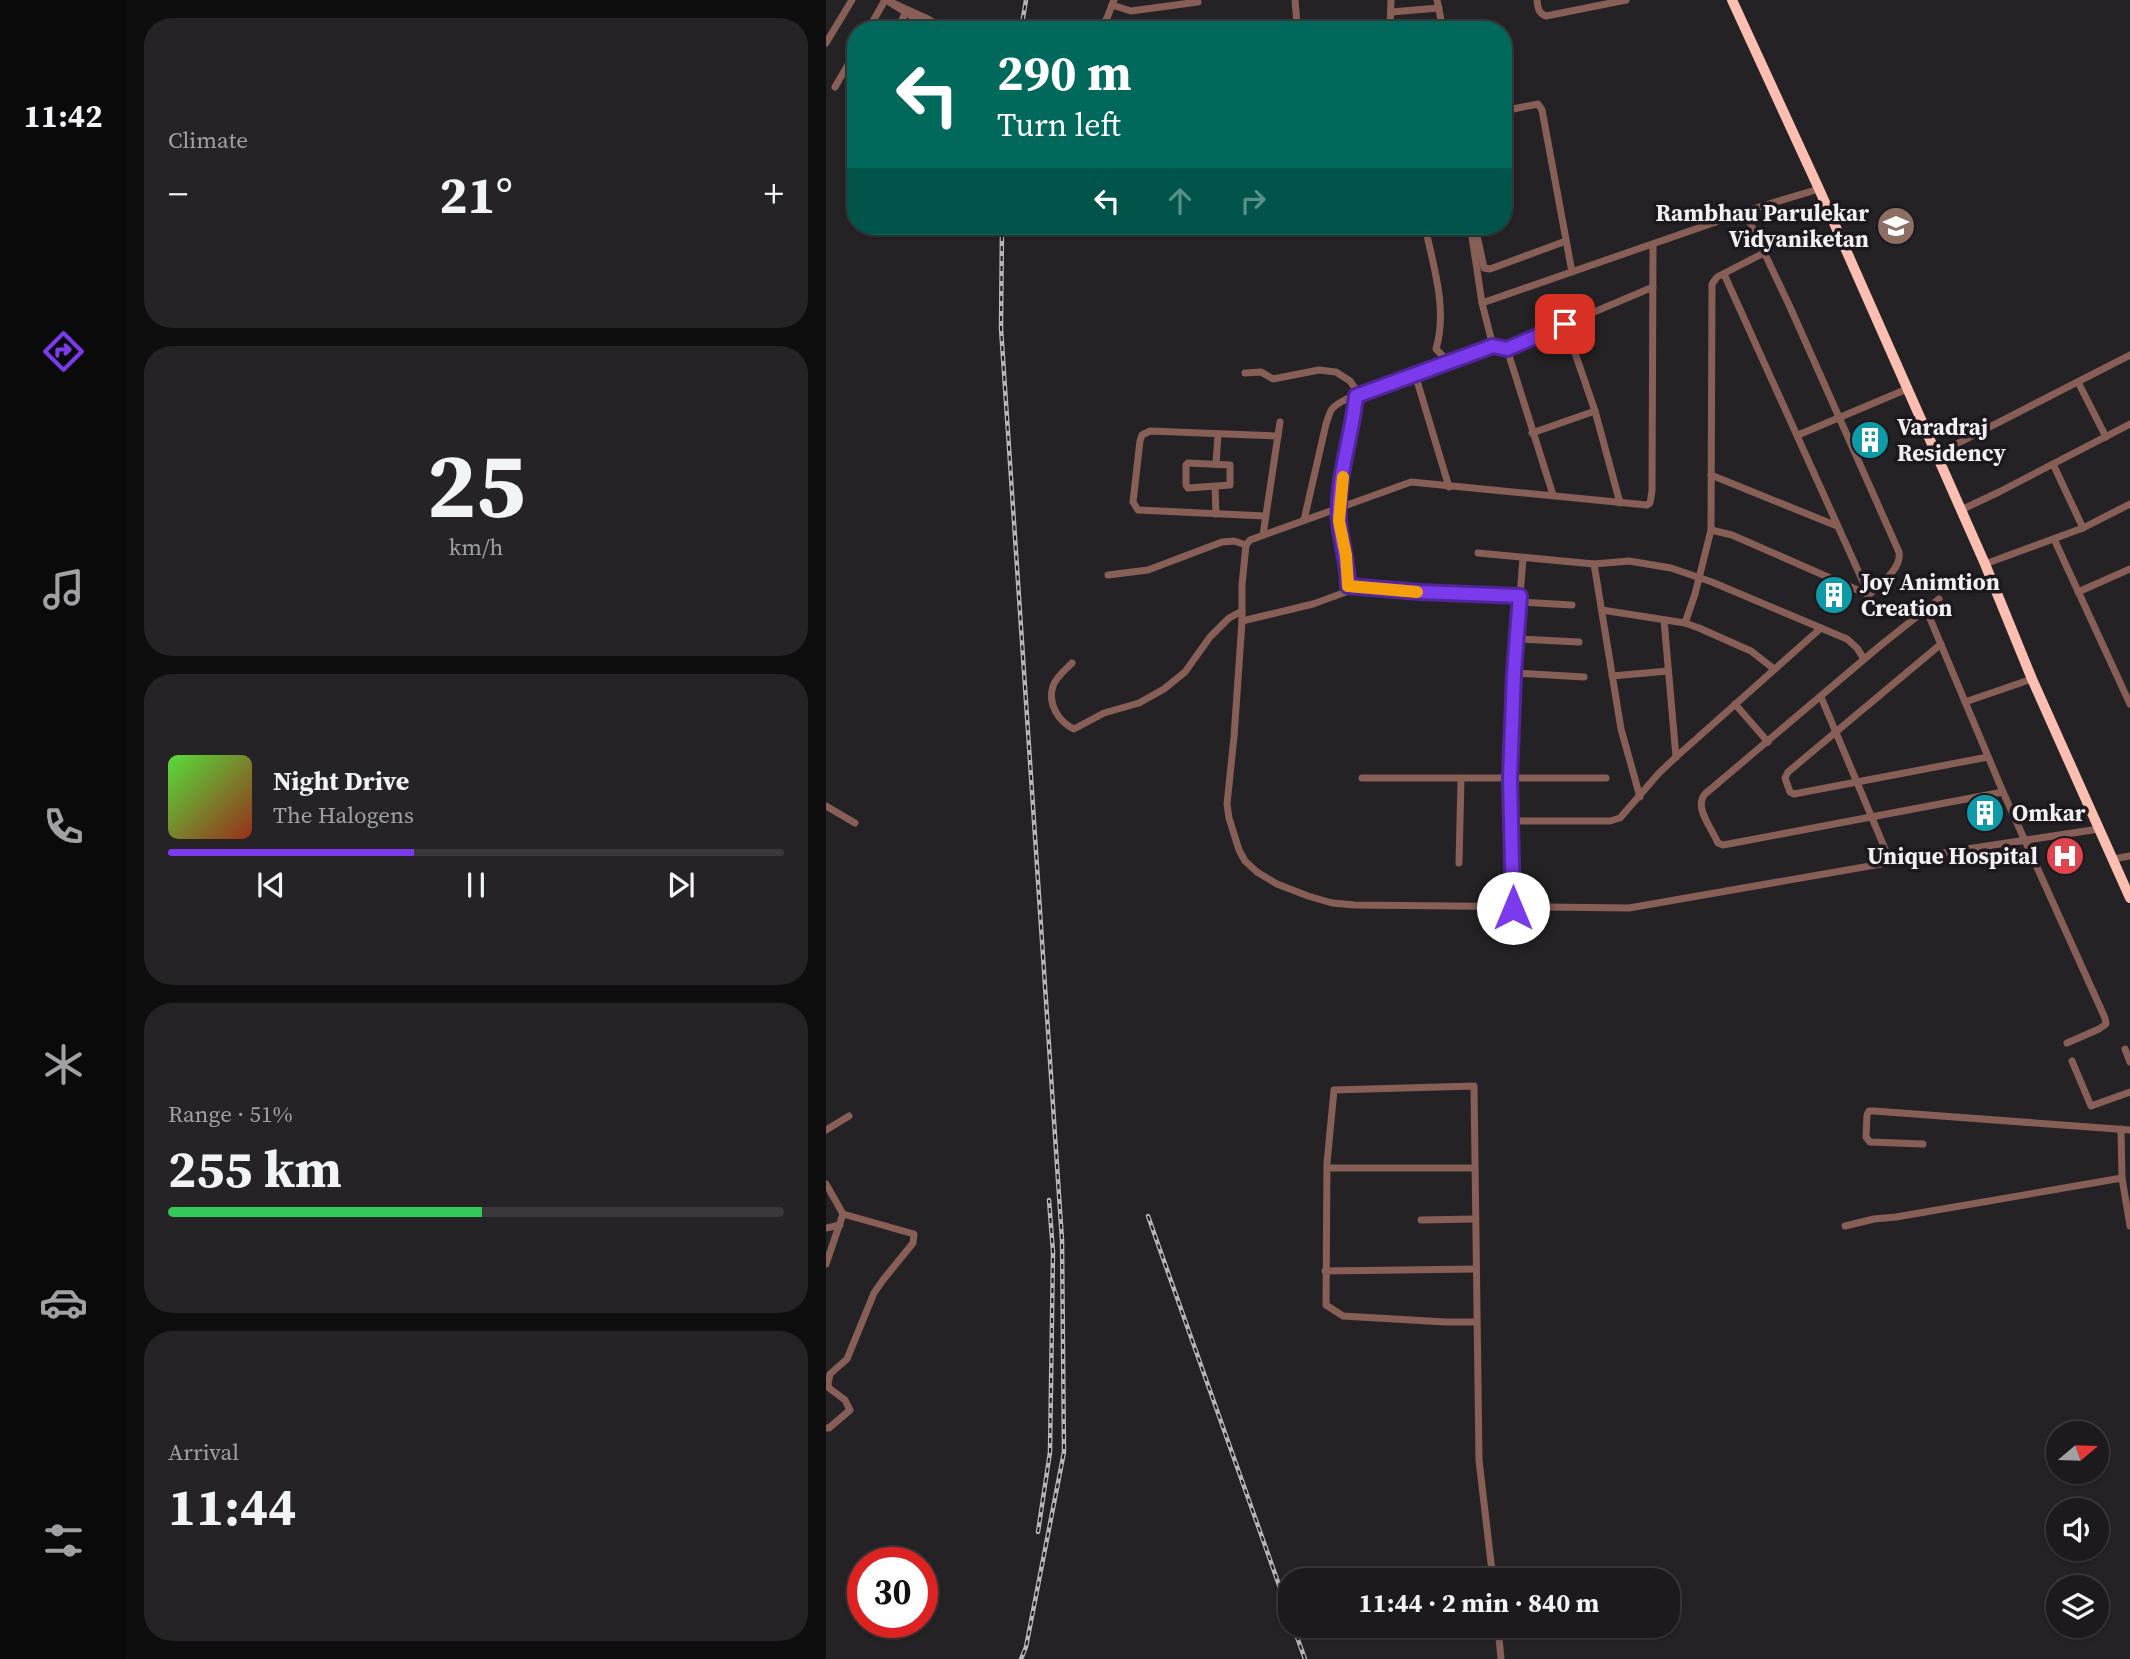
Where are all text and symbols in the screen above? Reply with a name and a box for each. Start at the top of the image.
text: 290 m [997,39,1132,106]
icon: left [882,49,973,140]
text: 11:42 [24,94,102,138]
text: Turn left [997,103,1121,147]
text: Climate [168,124,248,156]
text: 21° [439,159,513,230]
text: − [168,168,188,220]
text: + [764,168,784,220]
icon: left [1088,182,1126,220]
icon: ahead [1161,182,1199,220]
icon: right [1234,182,1272,220]
place label: Rambhau Parulekar Vidyaniketan [1655,197,1869,255]
school or university icon: Rambhau Parulekar Vidyaniketan [1875,205,1917,247]
pin [1535,294,1595,354]
icon: arrive [1546,305,1584,343]
icon: directions [39,327,88,376]
place label: Varadraj Residency [1897,411,2006,469]
building icon: Varadraj Residency [1849,419,1891,461]
text: 25 [427,423,525,547]
text: km/h [449,531,503,563]
icon: music [39,565,88,614]
place label: Joy Animtion Creation [1859,566,2000,624]
building icon: Joy Animtion Creation [1813,574,1855,616]
text: Night Drive [273,763,409,799]
building icon: Omkar [1964,792,2006,834]
place label: Omkar [2012,797,2086,829]
text: The Halogens [273,799,414,831]
icon: phone [39,802,88,851]
hospital icon: Unique Hospital [2044,835,2086,877]
place label: Unique Hospital [1867,840,2038,872]
icon: previous [252,866,290,904]
icon: pause [457,866,495,904]
icon: next [662,866,700,904]
position arrow [1476,871,1550,945]
icon: climate [39,1040,88,1089]
text: Range · 51% [168,1098,293,1130]
text: 255 km [168,1133,342,1204]
icon: car [39,1278,88,1327]
north arrow [2046,1421,2109,1484]
map controls [2046,1421,2109,1638]
text: Arrival [168,1436,239,1468]
text: 11:44 [168,1471,296,1542]
button: sound [2046,1498,2109,1561]
icon: filters [39,1516,88,1565]
speed limit sign: 30 [847,1547,938,1638]
button: layers [2046,1575,2109,1638]
text: 11:44 · 2 min · 840 m [1359,1585,1599,1621]

